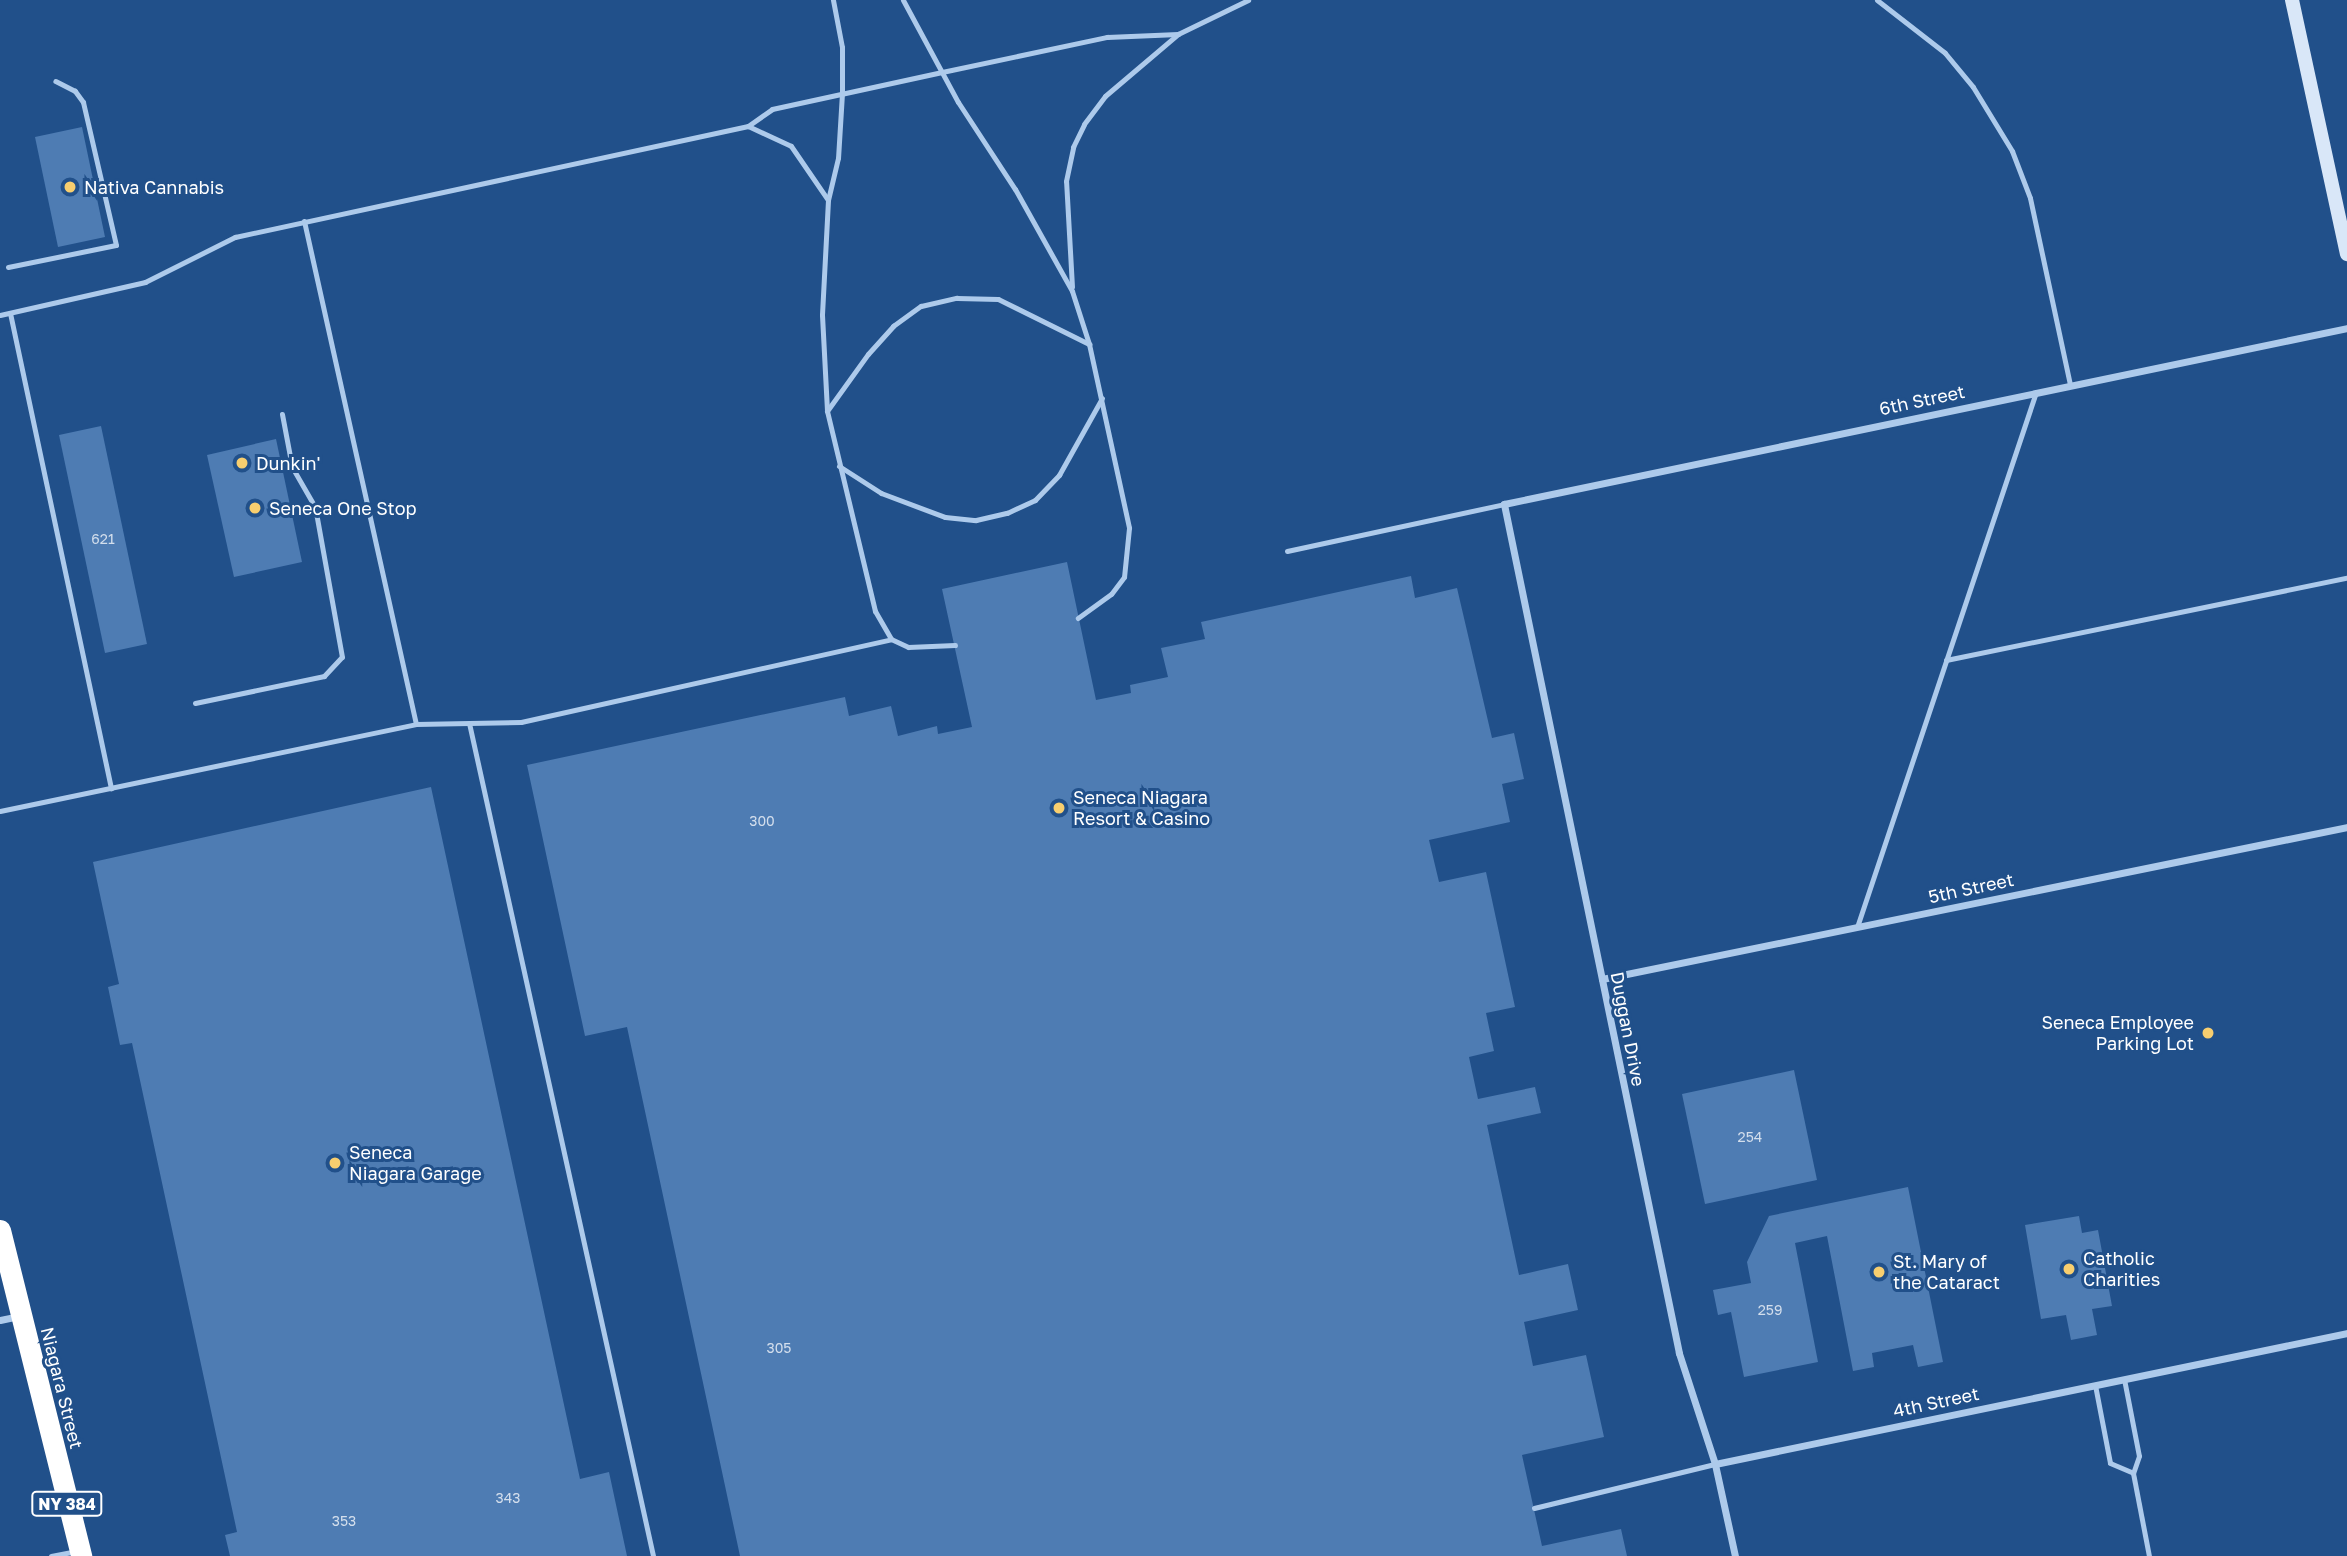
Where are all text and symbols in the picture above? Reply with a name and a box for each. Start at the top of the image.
place label: Nativa Cannabis [84,176,224,198]
marker: Nativa Cannabis [62,179,78,195]
street label: 6th Street [1877,380,1967,420]
place label: Dunkin' [256,452,320,474]
marker: Dunkin' [234,455,250,471]
place label: Seneca One Stop [269,497,417,519]
marker: Seneca One Stop [247,500,263,516]
house number: 621 [91,531,115,547]
place label: Seneca Niagara Resort & Casino [1073,787,1210,830]
marker: Seneca Niagara Resort & Casino [1051,800,1067,816]
house number: 300 [749,813,775,829]
street label: 5th Street [1926,868,2016,908]
street label: Duggan Drive [1606,970,1650,1088]
place label: Seneca Employee Parking Lot [2041,1012,2194,1054]
marker: Seneca Employee Parking Lot [2200,1025,2216,1041]
house number: 254 [1738,1129,1762,1145]
place label: Seneca Niagara Garage [349,1142,482,1184]
marker: Seneca Niagara Garage [327,1155,343,1171]
place label: Catholic Charities [2083,1248,2160,1290]
place label: St. Mary of the Cataract [1893,1251,2000,1294]
marker: Catholic Charities [2061,1261,2077,1277]
marker: St. Mary of the Cataract [1871,1264,1887,1280]
house number: 259 [1758,1302,1782,1318]
street label: Niagara Street [36,1325,88,1451]
house number: 305 [767,1340,791,1356]
street label: 4th Street [1891,1382,1981,1422]
house number: 343 [496,1490,520,1506]
road number: NY 384 [30,1492,104,1516]
house number: 353 [332,1513,356,1529]

